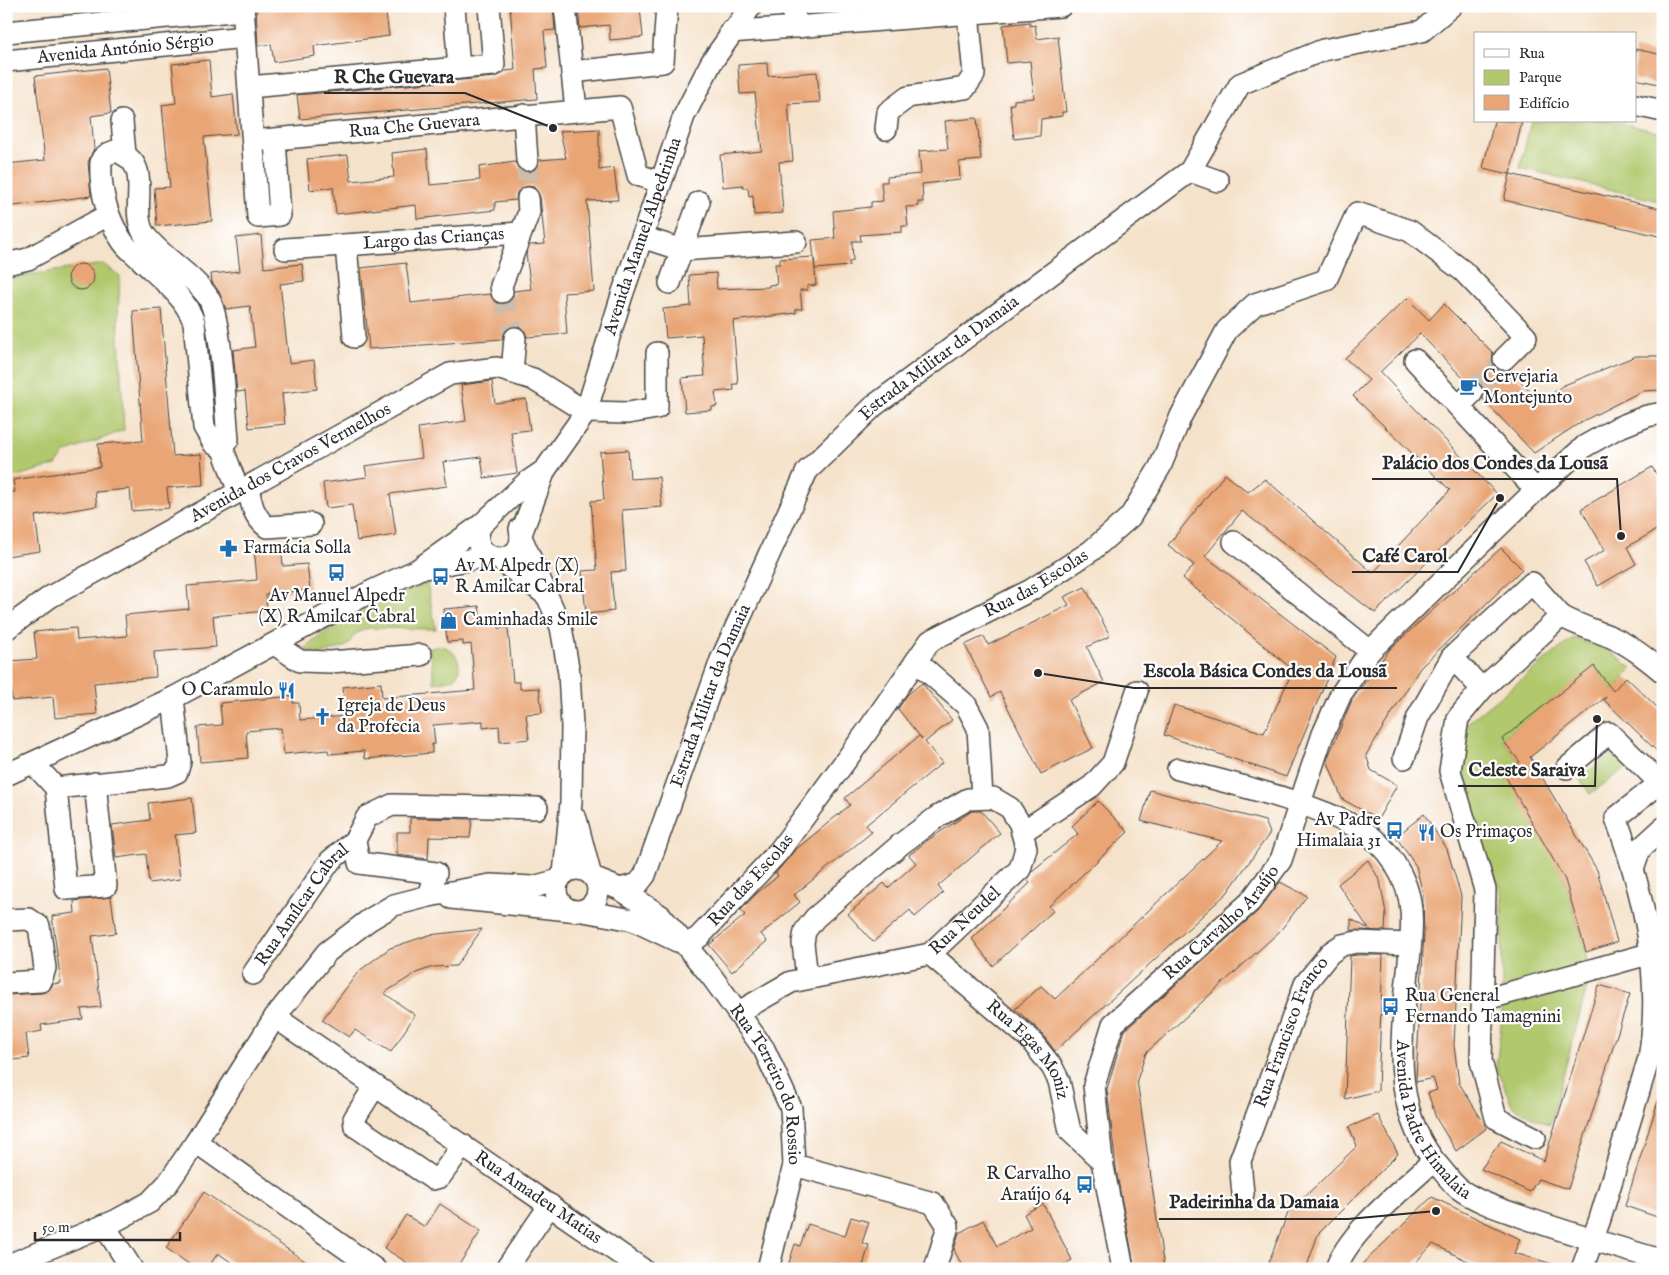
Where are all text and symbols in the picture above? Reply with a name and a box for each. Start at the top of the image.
street label: Avenida António Sérgio [35,29,215,69]
legend [1474,32,1636,122]
text: Rua [1519,44,1545,63]
callout: R Che Guevara [324,59,465,93]
text: R Che Guevara [334,66,455,90]
text: Parque [1519,68,1562,87]
text: Edifício [1519,94,1569,113]
street label: Rua Che Guevara [348,109,481,144]
street label: Avenida Manuel Alpedrinha [599,134,687,339]
street label: Largo das Crianças [362,223,505,255]
street label: Estrada Militar da Damaia [854,290,1024,426]
place label: Cervejaria Montejunto [1483,366,1573,410]
cafe icon: Cervejaria Montejunto [1459,377,1479,397]
street label: Avenida dos Cravos Vermelhos [185,398,395,528]
callout: Palácio dos Condes da Lousã [1372,445,1617,479]
text: Palácio dos Condes da Lousã [1382,452,1609,476]
place label: Farmácia Solla [243,537,351,560]
pharmacy icon: Farmácia Solla [219,538,239,558]
callout: Café Carol [1352,538,1458,572]
street label: Rua das Escolas [980,544,1093,623]
text: Café Carol [1362,545,1449,569]
place label: Av M Alpedr (X) R Amilcar Cabral [454,555,584,599]
bus stop icon: Av Manuel Alpedr (X) R Amilcar Cabral [327,563,347,583]
bus stop icon: Av M Alpedr (X) R Amilcar Cabral [431,566,451,586]
place label: Av Manuel Alpedr (X) R Amilcar Cabral [259,585,415,629]
street label: Estrada Militar da Damaia [665,600,756,791]
place label: Caminhadas Smile [463,609,598,632]
shop icon: Caminhadas Smile [439,610,459,630]
callout: Escola Básica Condes da Lousã [1134,654,1397,688]
text: Escola Básica Condes da Lousã [1143,660,1387,684]
place label: O Caramulo [181,679,273,702]
restaurant icon: O Caramulo [277,680,297,700]
place label: Igreja de Deus da Profecia [337,695,446,739]
church icon: Igreja de Deus da Profecia [313,706,333,726]
callout: Celeste Saraiva [1458,752,1595,786]
text: Celeste Saraiva [1469,759,1586,783]
place label: Av Padre Himalaia 31 [1296,809,1381,853]
bus stop icon: Av Padre Himalaia 31 [1385,820,1405,840]
place label: Os Primaços [1440,821,1532,844]
restaurant icon: Os Primaços [1416,822,1436,842]
street label: Rua das Escolas [703,830,799,932]
street label: Rua Amílcar Cabral [250,838,354,971]
street label: Rua Carvalho Araújo [1158,860,1285,985]
street label: Rua Neudel [924,882,1006,960]
street label: Rua Francisco Franco [1249,952,1334,1111]
place label: Rua General Fernando Tamagnini [1405,985,1561,1029]
street label: Rua Egas Moniz [981,995,1074,1102]
bus stop icon: Rua General Fernando Tamagnini [1381,996,1401,1016]
street label: Rua Terreiro do Rossio [724,1000,806,1166]
street label: Avenida Padre Himalaia [1390,1039,1475,1205]
street label: Rua Amadeu Matias [470,1146,606,1249]
place label: R Carvalho Araújo 64 [986,1163,1071,1207]
bus stop icon: R Carvalho Araújo 64 [1075,1174,1095,1194]
callout: Padeirinha da Damaia [1159,1185,1348,1219]
text: Padeirinha da Damaia [1169,1191,1340,1215]
scale bar [35,1210,180,1242]
text: 50 m [42,1218,70,1237]

